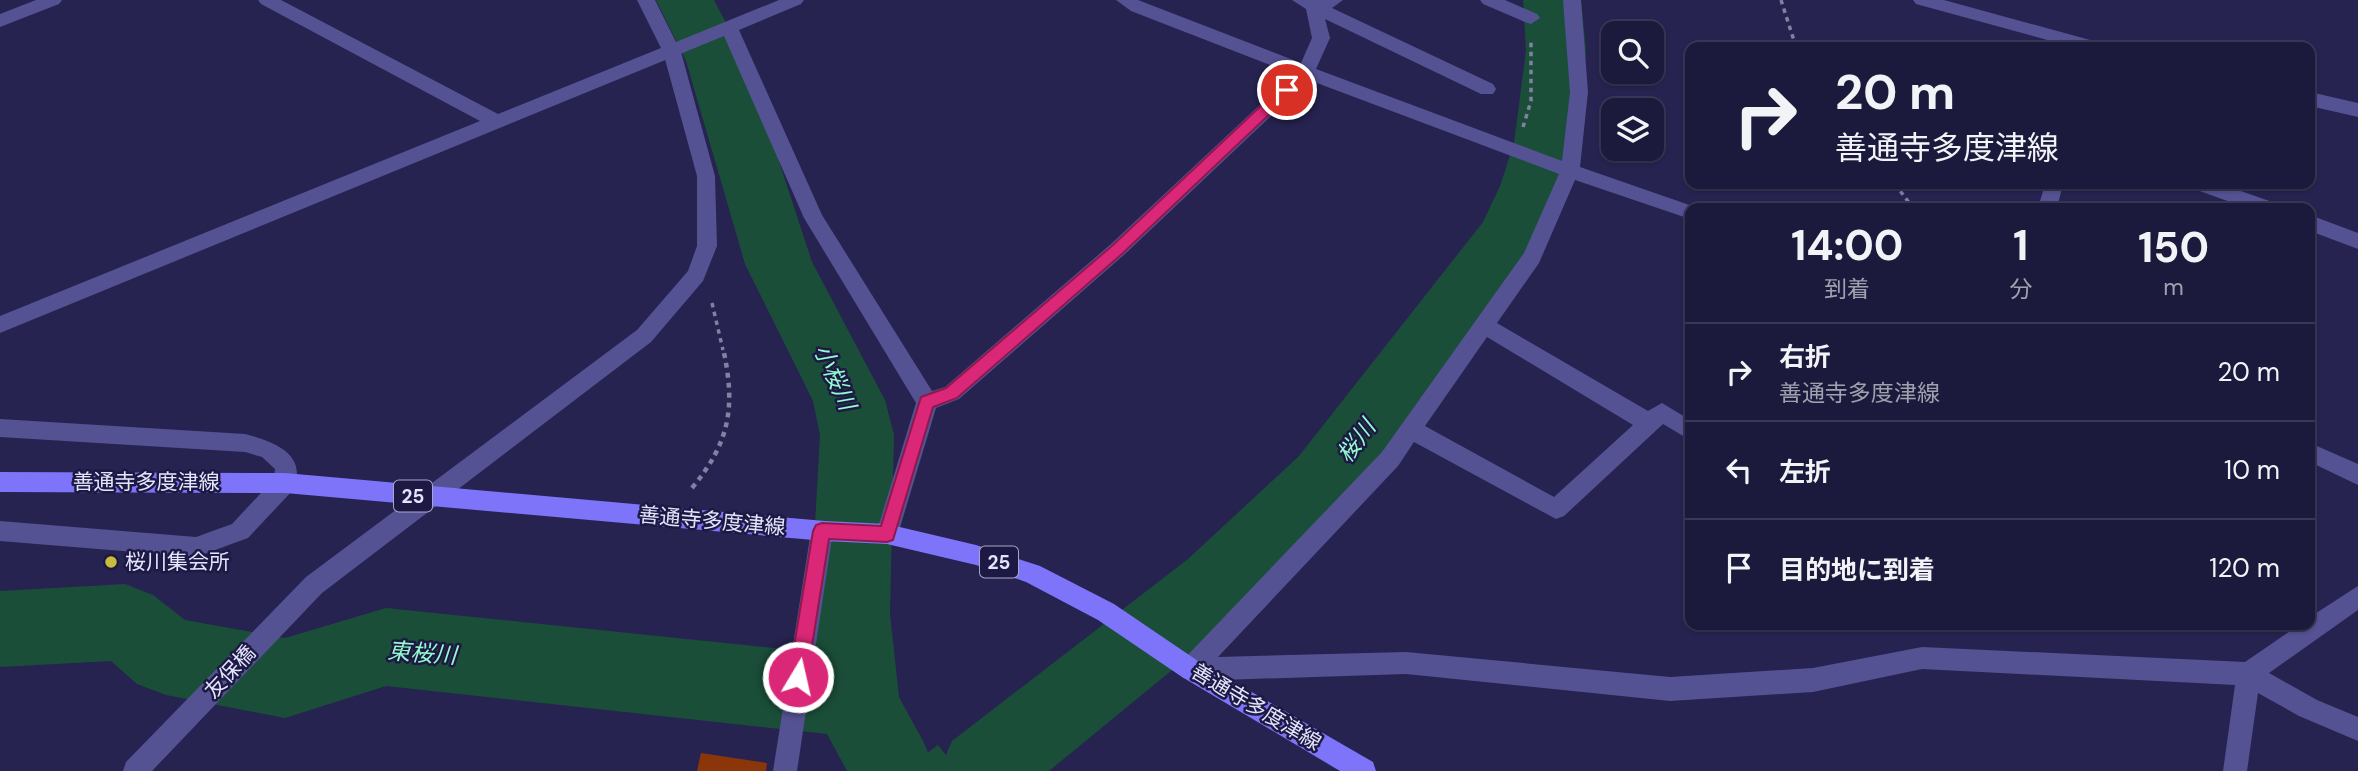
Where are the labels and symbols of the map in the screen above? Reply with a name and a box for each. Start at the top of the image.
pin [1257,60,1317,120]
water label: 小桜川 [807,339,864,417]
water label: 桜川 [1330,411,1384,468]
street label: 善通寺多度津線 [73,468,220,496]
road number: 25 [394,481,432,512]
street label: 善通寺多度津線 [638,501,786,541]
road number: 25 [980,547,1018,578]
place label: 桜川集会所 [125,548,230,576]
marker: 桜川集会所 [103,554,119,570]
water label: 東桜川 [387,636,460,671]
street label: 友保橋 [198,639,262,705]
position arrow [761,640,835,714]
street label: 善通寺多度津線 [1186,657,1326,757]

